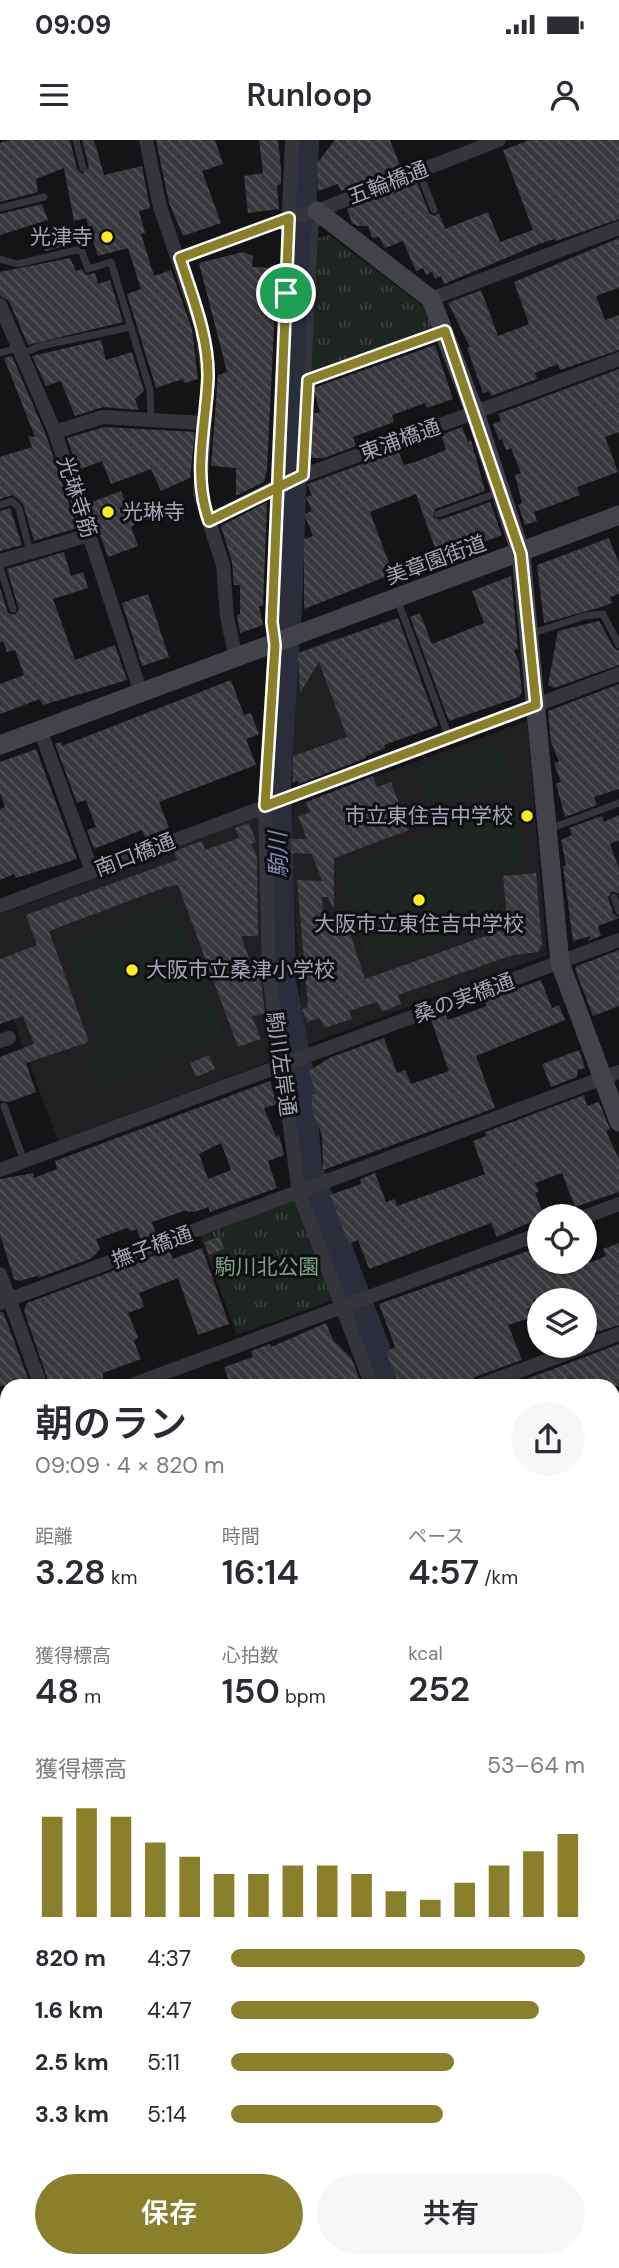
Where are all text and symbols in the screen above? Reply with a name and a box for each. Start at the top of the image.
text: 09:09 [35,8,111,42]
text: Runloop [246,74,373,116]
icon: menu [35,76,73,114]
icon: person [546,76,584,114]
street label: 五輪橋通 [344,155,432,211]
place label: 光津寺 [30,223,93,251]
marker: 光津寺 [99,229,115,245]
pin [256,263,316,323]
icon: arrive [267,274,305,312]
street label: 東浦橋通 [356,412,444,468]
street label: 光琳寺筋 [51,453,103,541]
place label: 光琳寺 [122,498,185,526]
marker: 光琳寺 [100,504,116,520]
street label: 美章園街道 [382,529,490,591]
place label: 市立東住吉中学校 [345,802,513,830]
marker: 市立東住吉中学校 [519,808,535,824]
street label: 南口橋通 [91,827,179,883]
water label: 駒川 [263,829,293,878]
marker: 大阪市立東住吉中学校 [411,892,427,908]
place label: 大阪市立東住吉中学校 [314,910,524,938]
place label: 大阪市立桑津小学校 [146,956,335,984]
marker: 大阪市立桑津小学校 [124,962,140,978]
street label: 桑の実橋通 [410,967,518,1029]
street label: 駒川左岸通 [260,1010,302,1118]
map controls [527,1204,597,1358]
button: locate [527,1204,597,1274]
street label: 撫子橋通 [108,1219,196,1275]
park label: 駒川北公園 [215,1253,320,1281]
button: layers [527,1288,597,1358]
text: 朝のラン [35,1399,187,1449]
button: share [511,1402,585,1476]
text: 09:09 · 4 × 820 m [35,1450,225,1480]
text: 距離 [35,1524,73,1549]
text: 時間 [222,1524,260,1549]
text: ペース [408,1524,464,1549]
text: 3.28 [35,1549,106,1595]
text: 16:14 [222,1549,299,1595]
text: 4:57 [408,1549,479,1595]
text: km [106,1565,138,1590]
text: /km [479,1565,518,1590]
text: kcal [408,1641,443,1666]
text: 獲得標高 [35,1643,111,1668]
text: 心拍数 [222,1643,279,1668]
text: 252 [408,1666,470,1712]
text: 48 [35,1668,79,1714]
text: 150 [222,1668,280,1714]
text: m [79,1684,101,1709]
text: bpm [280,1684,326,1709]
text: 53–64 m [487,1750,585,1780]
text: 獲得標高 [35,1754,127,1784]
text: 820 m [35,1943,106,1973]
text: 4:37 [147,1943,191,1973]
text: 1.6 km [35,1995,103,2025]
text: 4:47 [147,1995,192,2025]
text: 2.5 km [35,2047,109,2077]
text: 5:11 [147,2047,180,2077]
text: 3.3 km [35,2099,109,2129]
text: 5:14 [147,2099,187,2129]
button: 保存 [35,2174,303,2254]
button: 共有 [317,2174,585,2254]

